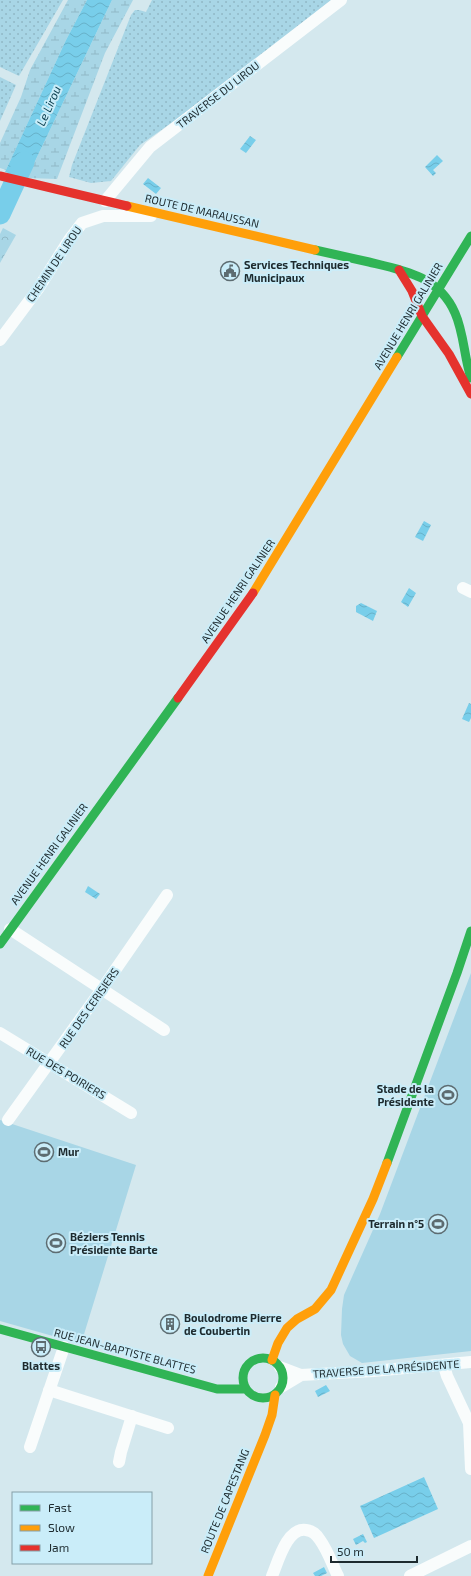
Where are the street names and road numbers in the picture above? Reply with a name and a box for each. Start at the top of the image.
street label: TRAVERSE DU LIROU [174,58,262,131]
street label: ROUTE DE MARAUSSAN [144,191,260,230]
street label: CHEMIN DE LIROU [23,223,84,304]
street label: AVENUE HENRI GALINIER [371,260,445,372]
street label: AVENUE HENRI GALINIER [198,536,277,645]
street label: AVENUE HENRI GALINIER [7,800,90,907]
street label: RUE DES CERISIERS [56,965,121,1050]
street label: RUE DES POIRIERS [24,1044,108,1101]
street label: RUE JEAN-BAPTISTE BLATTES [53,1325,197,1376]
street label: TRAVERSE DE LA PRÉSIDENTE [312,1357,460,1380]
street label: ROUTE DE CAPESTANG [198,1447,251,1555]

